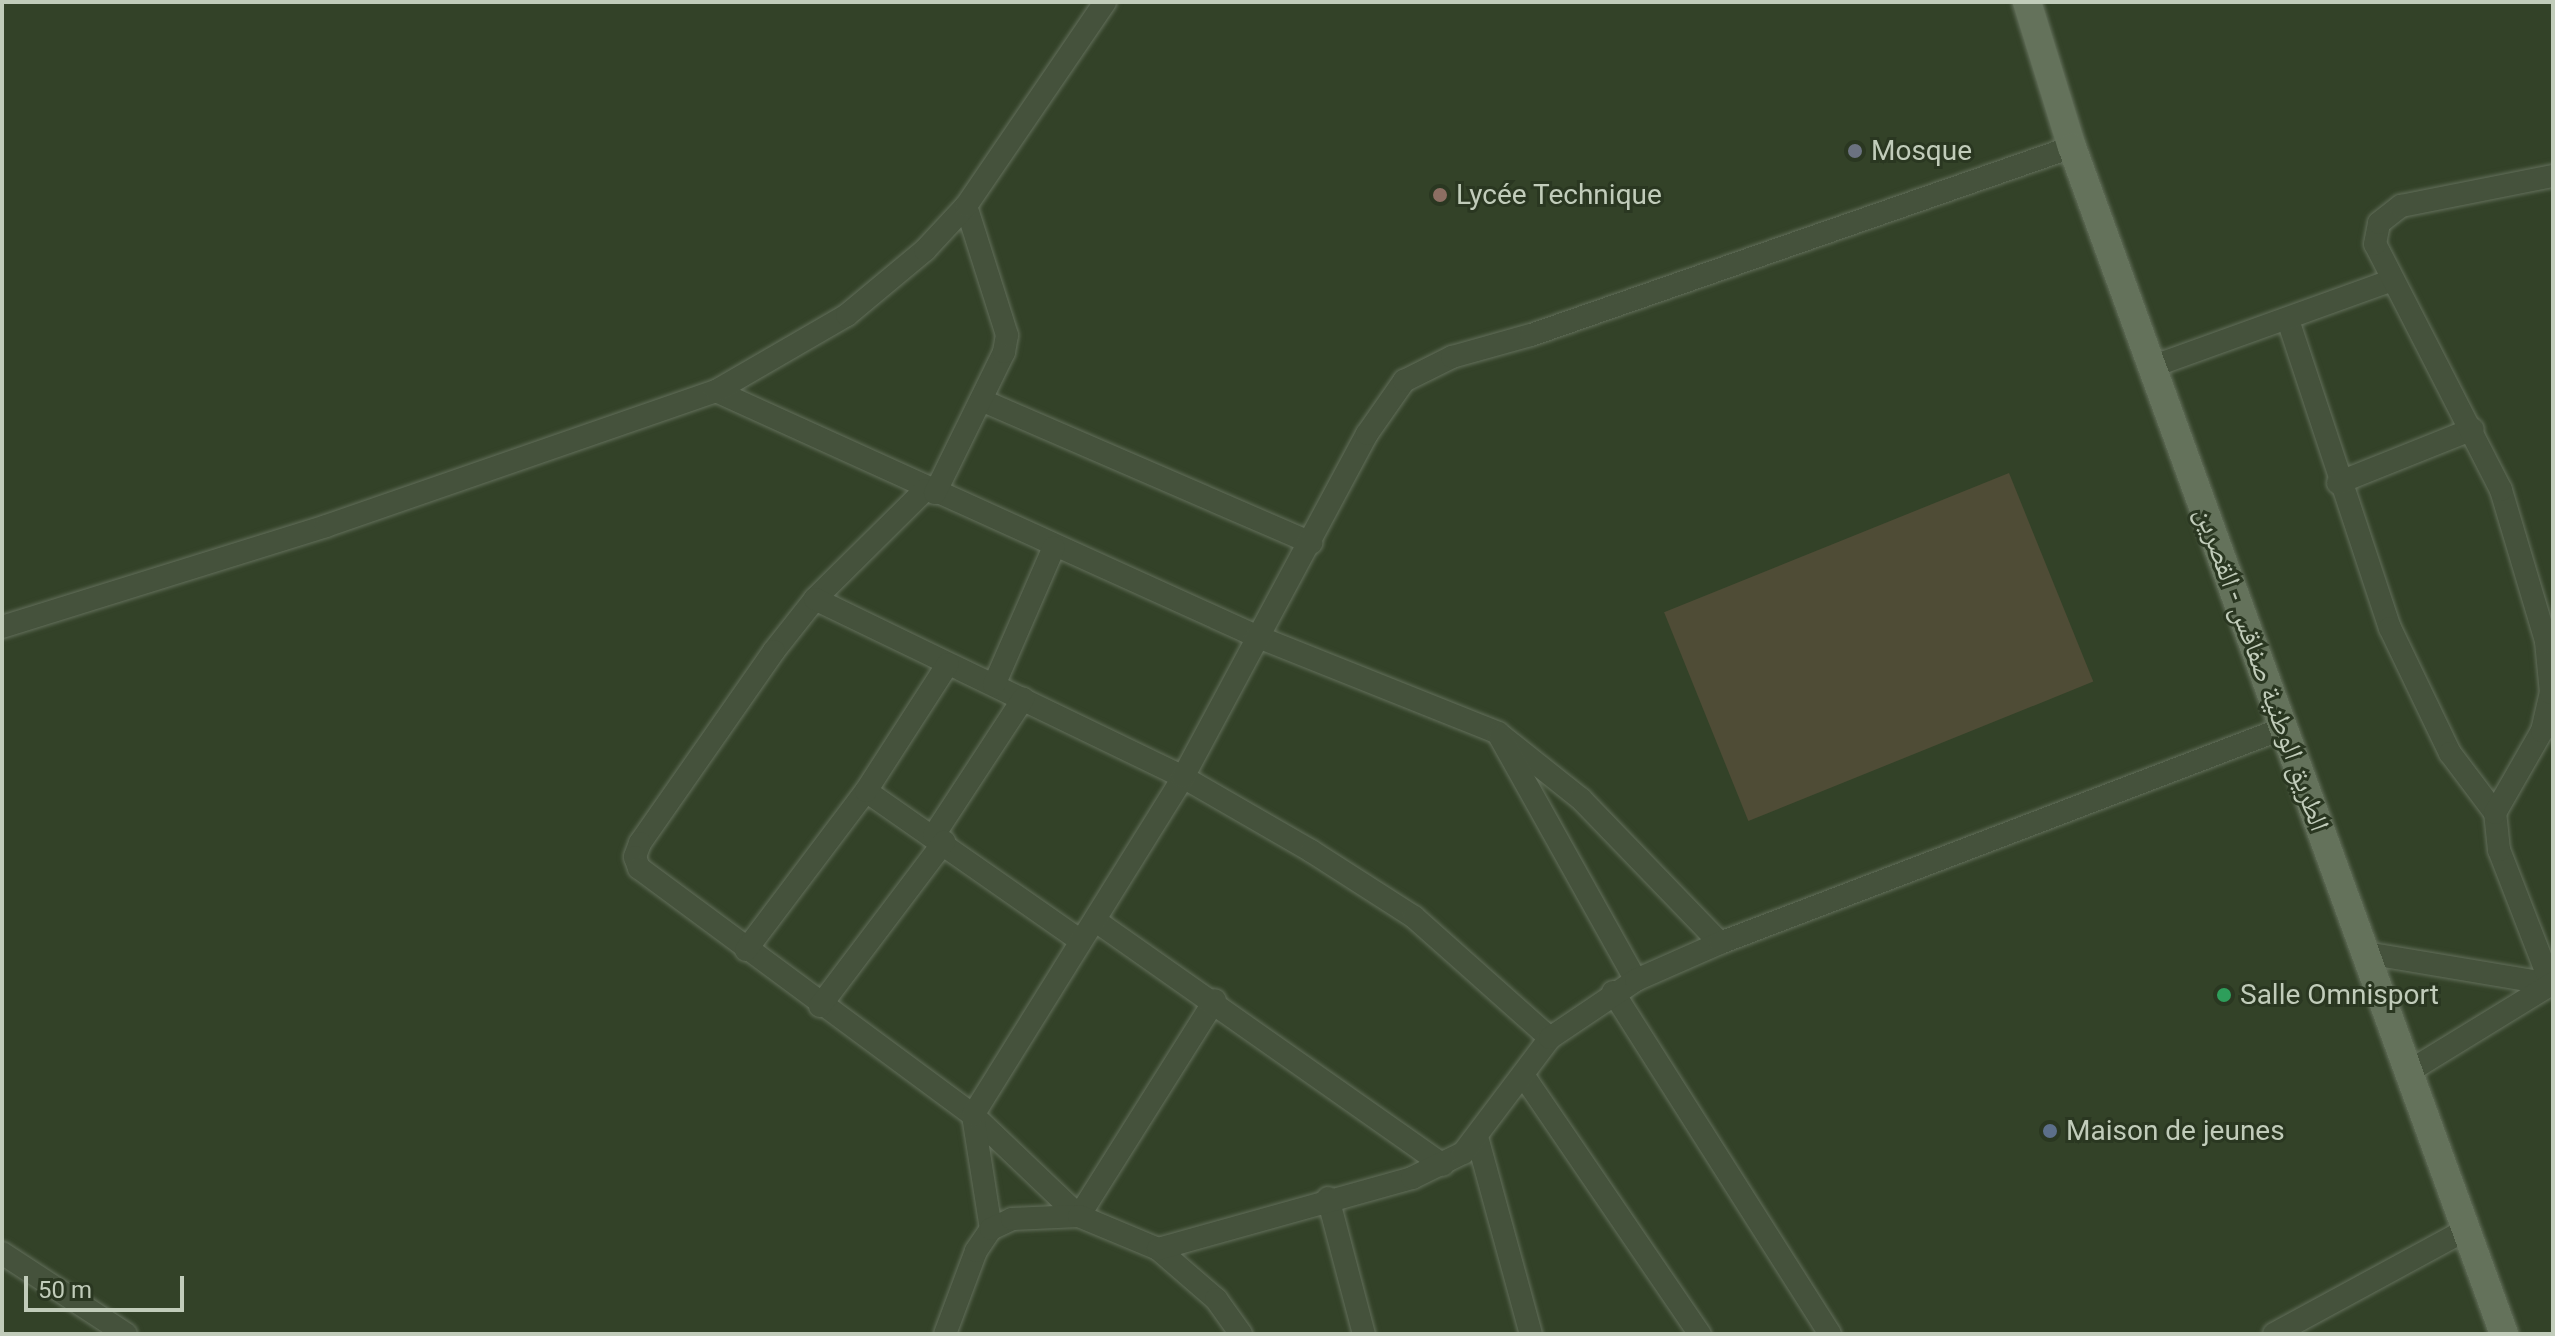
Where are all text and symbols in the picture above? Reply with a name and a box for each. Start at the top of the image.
place label: Mosque [1871,134,1972,168]
marker: Mosque [1846,142,1864,160]
place label: Lycée Technique [1456,178,1662,212]
marker: Lycée Technique [1431,186,1449,204]
street label: الطريق الوطنية صفاقس - القصرين [2188,502,2336,836]
place label: Salle Omnisport [2240,978,2439,1012]
marker: Salle Omnisport [2215,986,2233,1004]
place label: Maison de jeunes [2066,1114,2285,1148]
marker: Maison de jeunes [2041,1122,2059,1140]
scale bar [28,1260,188,1310]
text: 50 m [38,1276,92,1304]

